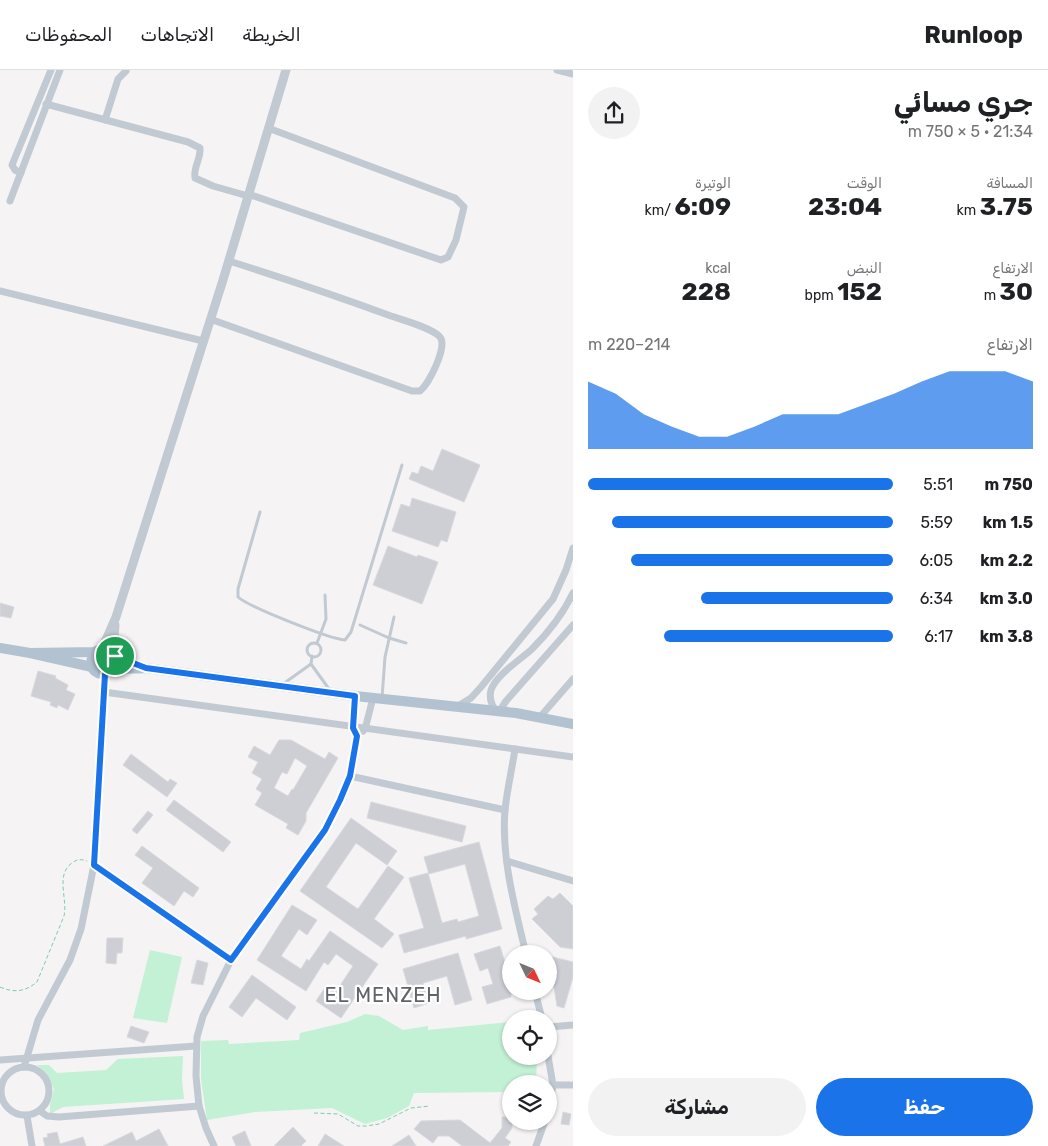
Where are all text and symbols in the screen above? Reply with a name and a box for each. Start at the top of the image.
text: Runloop [924,21,1023,49]
text: المحفوظات [25,24,112,46]
text: الاتجاهات [140,24,214,46]
text: الخريطة [242,24,301,46]
text: جري مسائي [894,86,1033,119]
button: share [588,87,640,139]
text: 21:34 · 5 × 750 m [908,122,1033,141]
text: الوتيرة [695,175,731,192]
text: الوقت [847,175,882,192]
text: المسافة [986,175,1033,192]
text: 6:09 [674,192,731,221]
text: 23:04 [808,192,882,221]
text: 3.75 [980,192,1033,221]
text: /km [645,202,674,219]
text: km [957,202,980,219]
text: kcal [705,260,731,277]
text: النبض [847,260,882,277]
text: الارتفاع [993,260,1033,277]
text: 228 [682,277,731,306]
text: 152 [837,277,882,306]
text: 30 [1000,277,1033,306]
text: bpm [805,287,837,304]
text: m [984,287,1000,304]
text: 214–220 m [588,335,670,354]
text: الارتفاع [987,335,1033,354]
text: 5:51 [923,475,953,494]
text: 750 m [985,475,1033,494]
text: 5:59 [920,513,953,532]
text: 1.5 km [983,513,1033,532]
text: 6:05 [920,551,953,570]
text: 2.2 km [980,551,1033,570]
text: 6:34 [920,589,953,608]
text: 3.0 km [980,589,1033,608]
text: 6:17 [924,627,953,646]
text: 3.8 km [980,627,1033,646]
pin [94,635,136,677]
icon: arrive [101,642,129,670]
north arrow [502,945,558,1000]
map controls [502,945,557,1130]
district label: EL MENZEH [324,983,442,1007]
button: locate [502,1010,557,1065]
button: layers [502,1075,557,1130]
button: مشاركة [588,1078,806,1136]
button: حفظ [816,1078,1033,1136]

